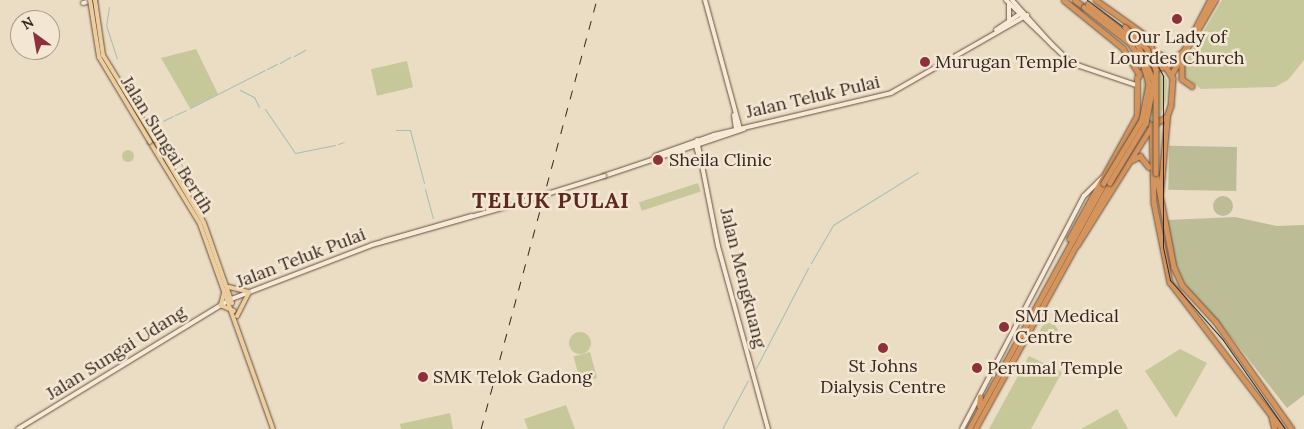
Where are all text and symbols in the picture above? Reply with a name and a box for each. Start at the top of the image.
north arrow [10,10,60,60]
text: N [18,13,37,34]
marker: Our Lady of Lourdes Church [1171,13,1183,25]
place label: Our Lady of Lourdes Church [1109,27,1245,70]
place label: Murugan Temple [935,51,1078,73]
marker: Murugan Temple [919,56,931,68]
street label: Jalan Teluk Pulai [744,71,882,123]
street label: Jalan Sungai Bertih [116,72,218,218]
place label: Sheila Clinic [669,149,772,171]
marker: Sheila Clinic [651,153,665,167]
district label: TELUK PULAI [471,188,631,214]
street label: Jalan Mengkuang [715,206,771,350]
street label: Jalan Teluk Pulai [233,223,369,293]
street label: Jalan Sungai Udang [42,301,190,405]
place label: SMJ Medical Centre [1015,306,1119,348]
marker: SMJ Medical Centre [997,320,1011,334]
marker: St Johns Dialysis Centre [877,342,889,354]
place label: St Johns Dialysis Centre [820,356,946,398]
place label: Perumal Temple [987,357,1123,379]
marker: Perumal Temple [971,362,983,374]
place label: SMK Telok Gadong [433,366,592,388]
marker: SMK Telok Gadong [417,371,429,383]

